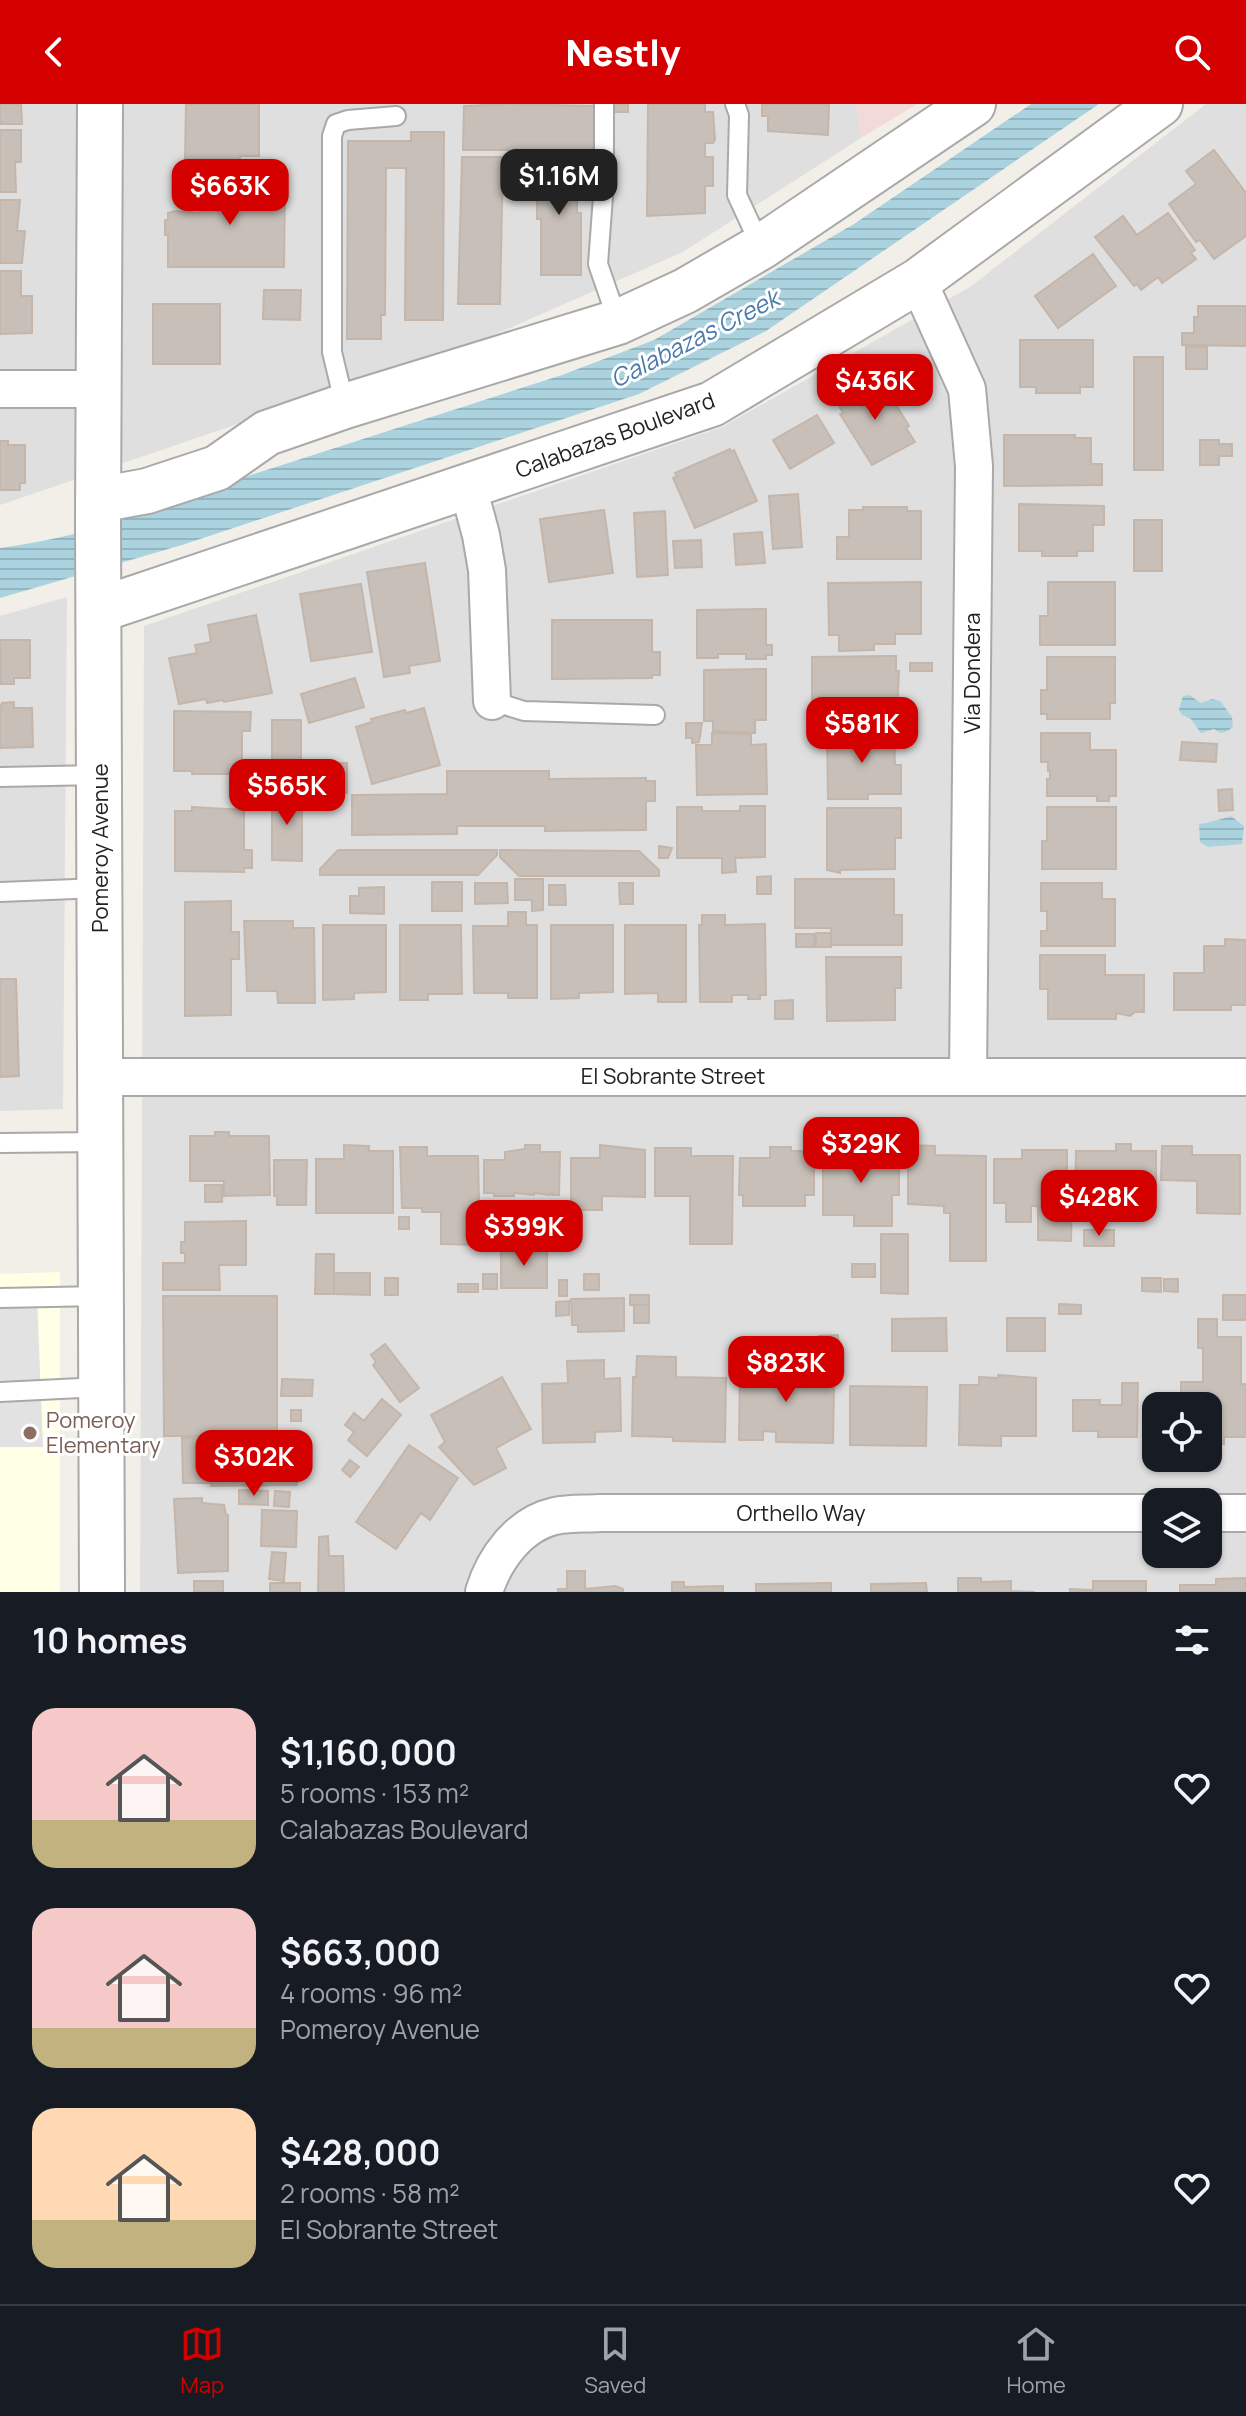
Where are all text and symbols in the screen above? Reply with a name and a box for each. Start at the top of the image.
text: Nestly [566,28,680,77]
icon: back [32,30,76,74]
icon: search [1170,30,1214,74]
pin: $1.16M [494,149,624,217]
text: $1.16M [518,157,600,193]
pin: $663K [174,159,286,227]
text: $663K [190,167,270,203]
water label: Calabazas Creek [604,280,787,394]
pin: $436K [819,354,931,422]
text: $436K [835,362,915,398]
street label: Calabazas Boulevard [511,385,719,485]
street label: Via Dondera [957,613,987,733]
pin: $581K [806,697,918,765]
text: $581K [824,705,900,741]
pin: $565K [231,759,343,827]
street label: Pomeroy Avenue [85,763,115,933]
text: $565K [247,767,327,803]
street label: El Sobrante Street [581,1061,766,1091]
pin: $329K [805,1117,917,1185]
text: $329K [821,1125,901,1161]
pin: $428K [1043,1170,1155,1238]
text: $428K [1059,1178,1139,1214]
pin: $399K [468,1200,580,1268]
text: $399K [484,1208,564,1244]
pin: $823K [730,1336,842,1404]
text: $823K [746,1344,826,1380]
map controls [1142,1392,1222,1568]
button: locate [1142,1392,1222,1472]
place label: Pomeroy Elementary [46,1405,161,1460]
marker: Pomeroy Elementary [21,1424,39,1442]
pin: $302K [198,1430,310,1498]
text: $302K [214,1438,294,1474]
button: layers [1142,1488,1222,1568]
street label: Orthello Way [736,1498,866,1528]
text: 10 homes [32,1617,188,1663]
icon: filters [1170,1618,1214,1662]
text: $1,160,000 [280,1729,457,1775]
icon: home [96,1740,192,1836]
icon: heart [1170,1766,1214,1810]
text: 5 rooms · 153 m² [280,1775,469,1811]
text: Calabazas Boulevard [280,1811,529,1847]
text: $663,000 [280,1929,441,1975]
icon: home [96,1940,192,2036]
icon: heart [1170,1966,1214,2010]
text: 4 rooms · 96 m² [280,1975,462,2011]
text: Pomeroy Avenue [280,2011,480,2047]
text: $428,000 [280,2129,441,2175]
icon: home [96,2140,192,2236]
icon: heart [1170,2166,1214,2210]
text: 2 rooms · 58 m² [280,2175,460,2211]
text: El Sobrante Street [280,2211,498,2247]
tab: Map [180,2322,224,2400]
tab: Saved [584,2322,646,2400]
tab: Home [1006,2322,1066,2400]

